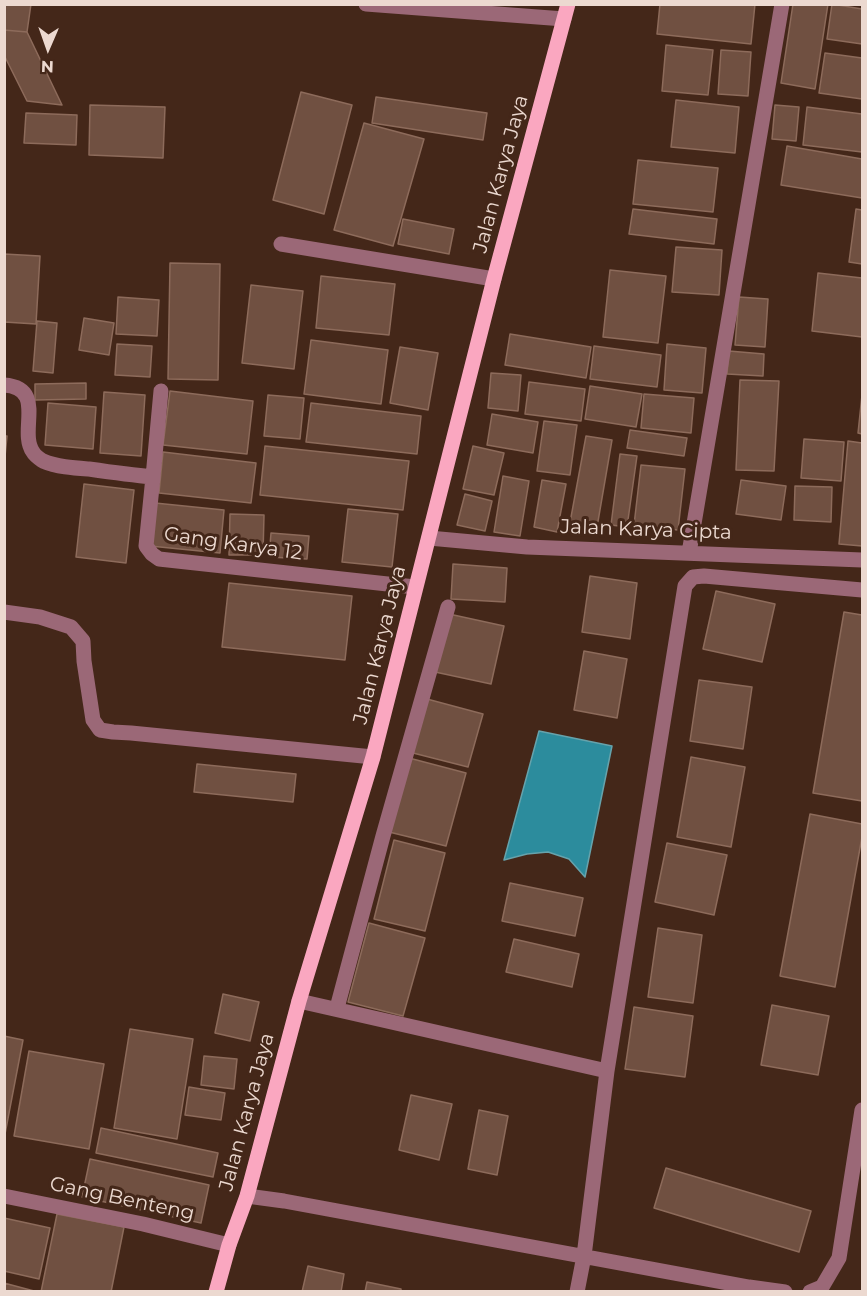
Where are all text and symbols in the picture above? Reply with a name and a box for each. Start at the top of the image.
north arrow [18,18,78,78]
text: N [41,57,54,76]
street label: Jalan Karya Jaya [468,92,534,256]
street label: Jalan Karya Cipta [560,515,732,545]
street label: Gang Karya 12 [162,522,304,566]
street label: Jalan Karya Jaya [349,563,411,727]
street label: Jalan Karya Jaya [214,1030,280,1194]
street label: Gang Benteng [47,1172,197,1226]

